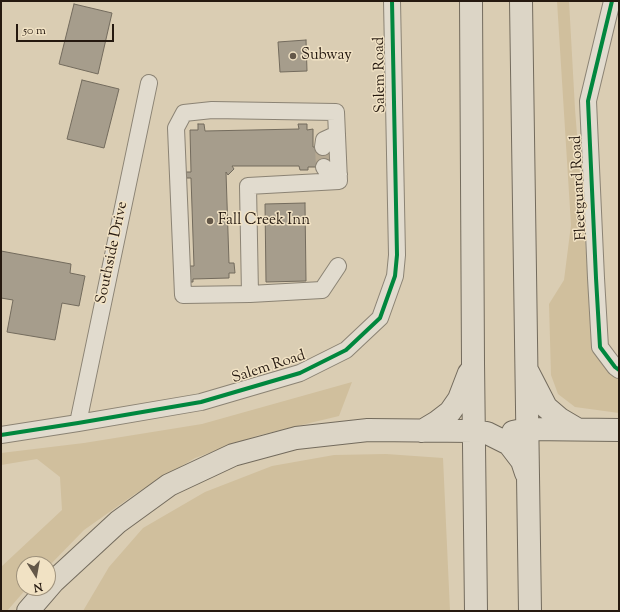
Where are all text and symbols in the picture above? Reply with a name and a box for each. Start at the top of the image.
scale bar [18,16,116,42]
text: 50 m [23,22,46,40]
street label: Salem Road [371,37,391,113]
place label: Subway [301,47,352,65]
marker: Subway [288,51,298,61]
street label: Fleetguard Road [568,135,592,241]
street label: Southside Drive [93,200,133,306]
place label: Fall Creek Inn [218,212,310,230]
marker: Fall Creek Inn [205,216,215,226]
street label: Salem Road [230,348,308,388]
north arrow [16,556,56,596]
text: N [32,578,44,595]

